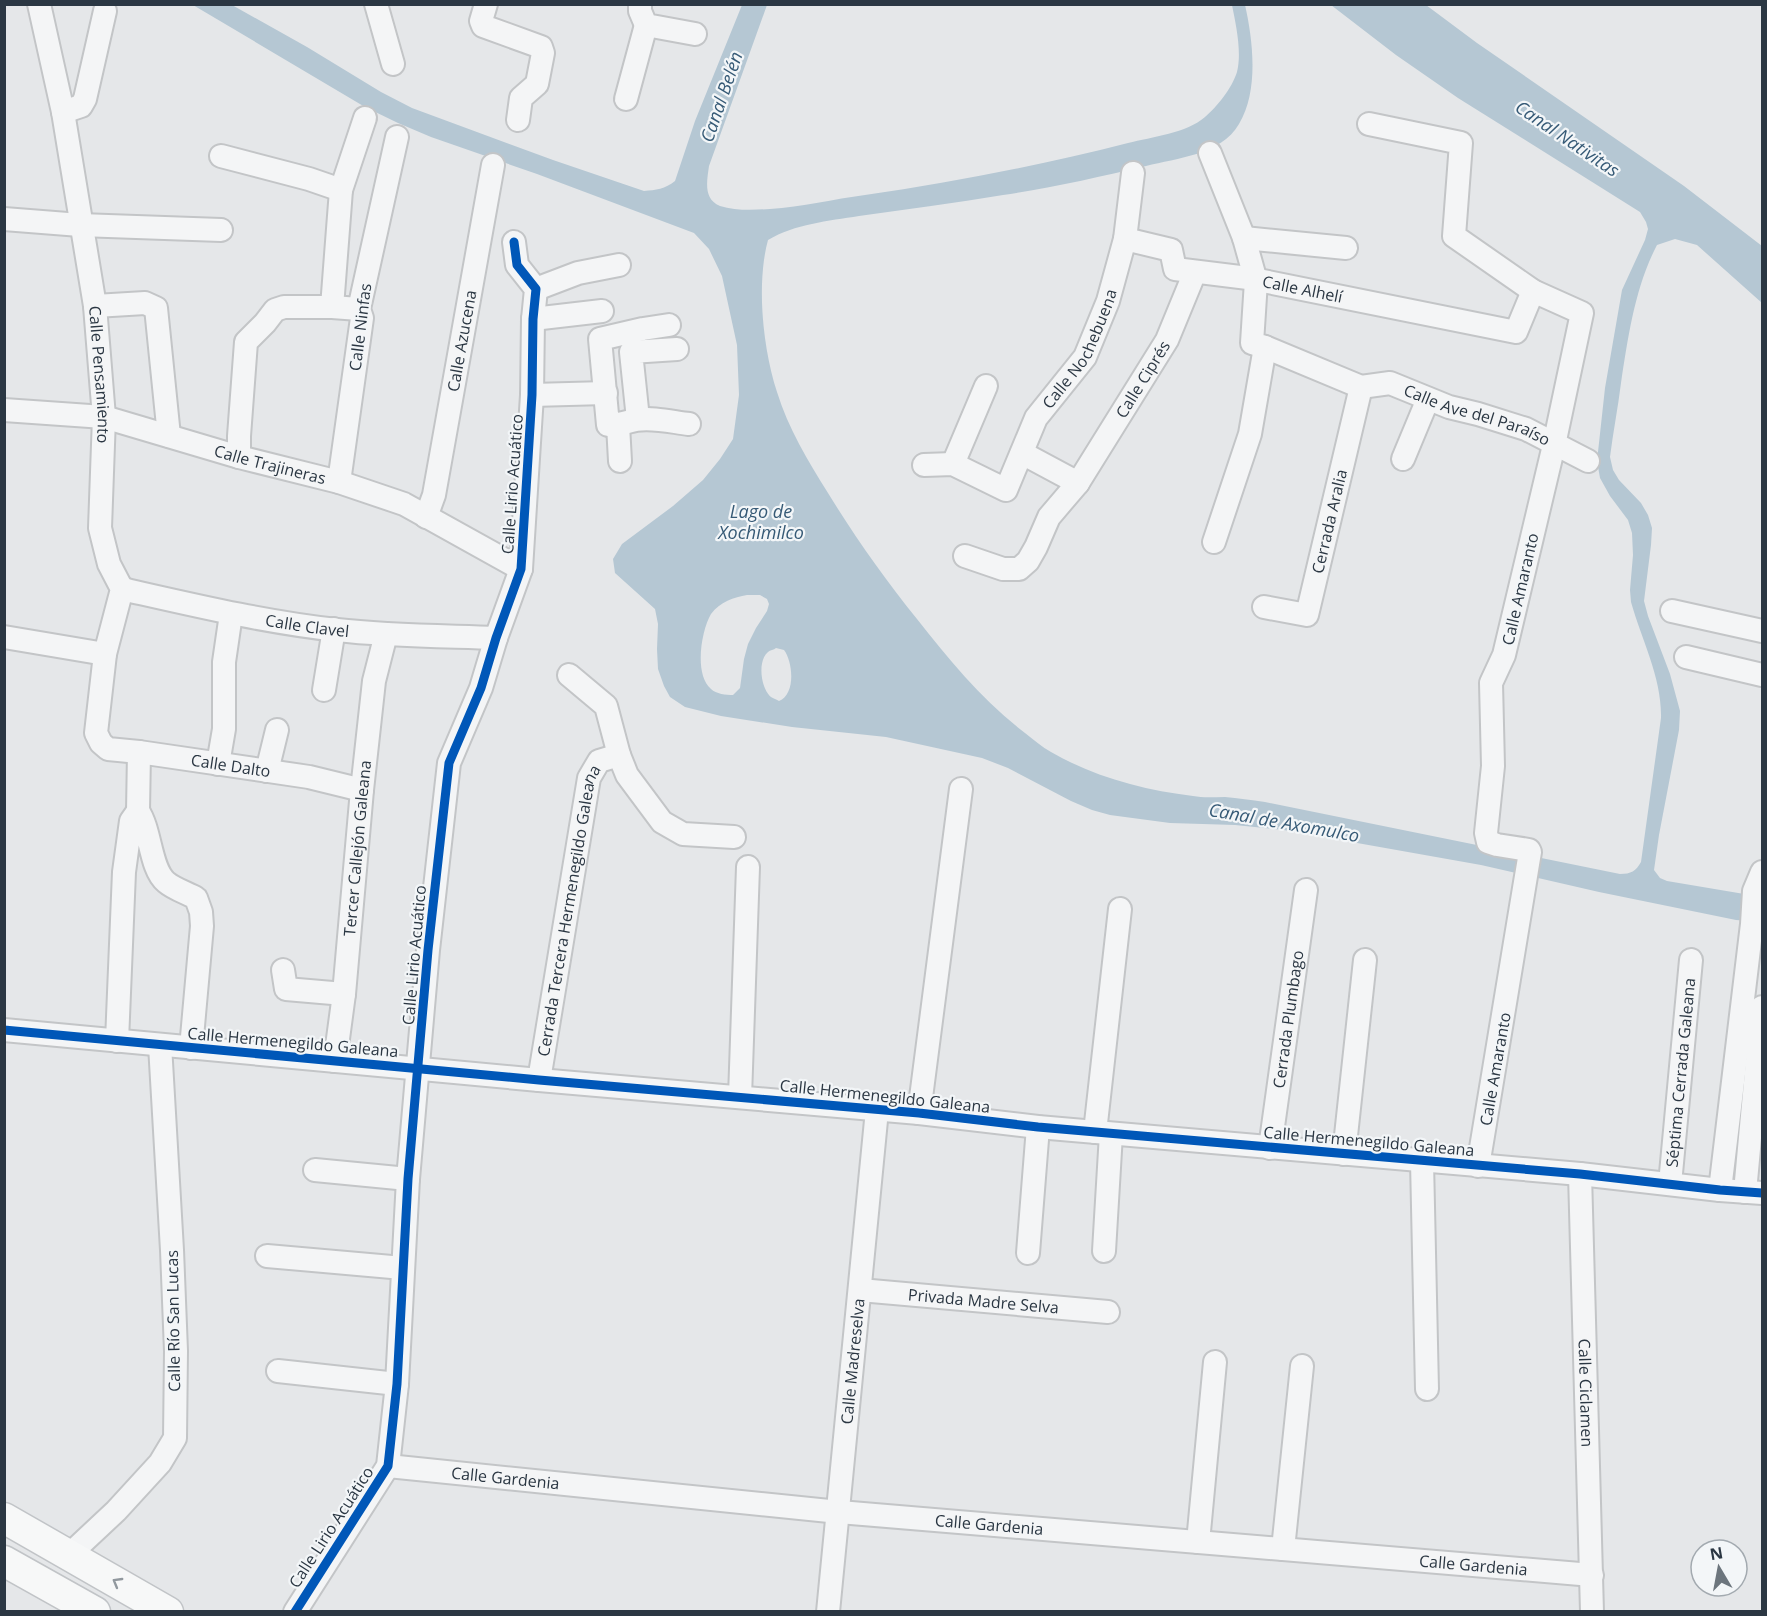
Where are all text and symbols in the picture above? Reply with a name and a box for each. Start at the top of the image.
water label: Canal Belén [694,48,748,145]
water label: Canal Nativitas [1511,95,1624,182]
street label: Calle Alhelí [1261,270,1346,308]
street label: Calle Ninfas [344,282,376,372]
street label: Calle Nochebuena [1037,287,1122,413]
street label: Calle Azucena [442,288,481,393]
street label: Calle Pensamiento [84,305,115,444]
street label: Calle Ciprés [1110,336,1175,422]
street label: Calle Ave del Paraíso [1401,379,1554,451]
street label: Calle Lirio Acuático [496,413,528,555]
street label: Calle Trajineras [212,439,328,489]
street label: Cerrada Aralia [1306,467,1352,576]
water label: Lago de Xochimilco [717,499,804,544]
street label: Calle Amaranto [1496,531,1544,647]
street label: Calle Clavel [264,609,350,642]
street label: Calle Dalto [190,749,272,782]
street label: Tercer Callejón Galeana [338,759,376,937]
street label: Cerrada Tercera Hermenegildo Galeana [532,760,606,1058]
water label: Canal de Axomulco [1207,797,1361,847]
street label: Calle Lirio Acuático [397,884,431,1026]
street label: Cerrada Plumbago [1267,949,1308,1090]
street label: Séptima Cerrada Galeana [1661,977,1700,1168]
street label: Calle Amaranto [1474,1011,1516,1127]
street label: Calle Hermenegildo Galeana [187,1022,399,1062]
street label: Calle Hermenegildo Galeana [779,1074,991,1118]
street label: Calle Hermenegildo Galeana [1263,1121,1475,1161]
street label: Calle Río San Lucas [161,1250,185,1392]
street label: Privada Madre Selva [907,1283,1060,1319]
street label: Calle Madreselva [835,1297,870,1425]
street label: Calle Ciclamen [1574,1338,1598,1447]
street label: Calle Lirio Acuático [284,1462,378,1592]
street label: Calle Gardenia [450,1462,561,1494]
street label: Calle Gardenia [934,1509,1044,1540]
north arrow [1689,1538,1749,1598]
text: N [1708,1541,1725,1565]
street label: Calle Gardenia [1418,1550,1529,1581]
one-way arrow [113,1578,123,1589]

